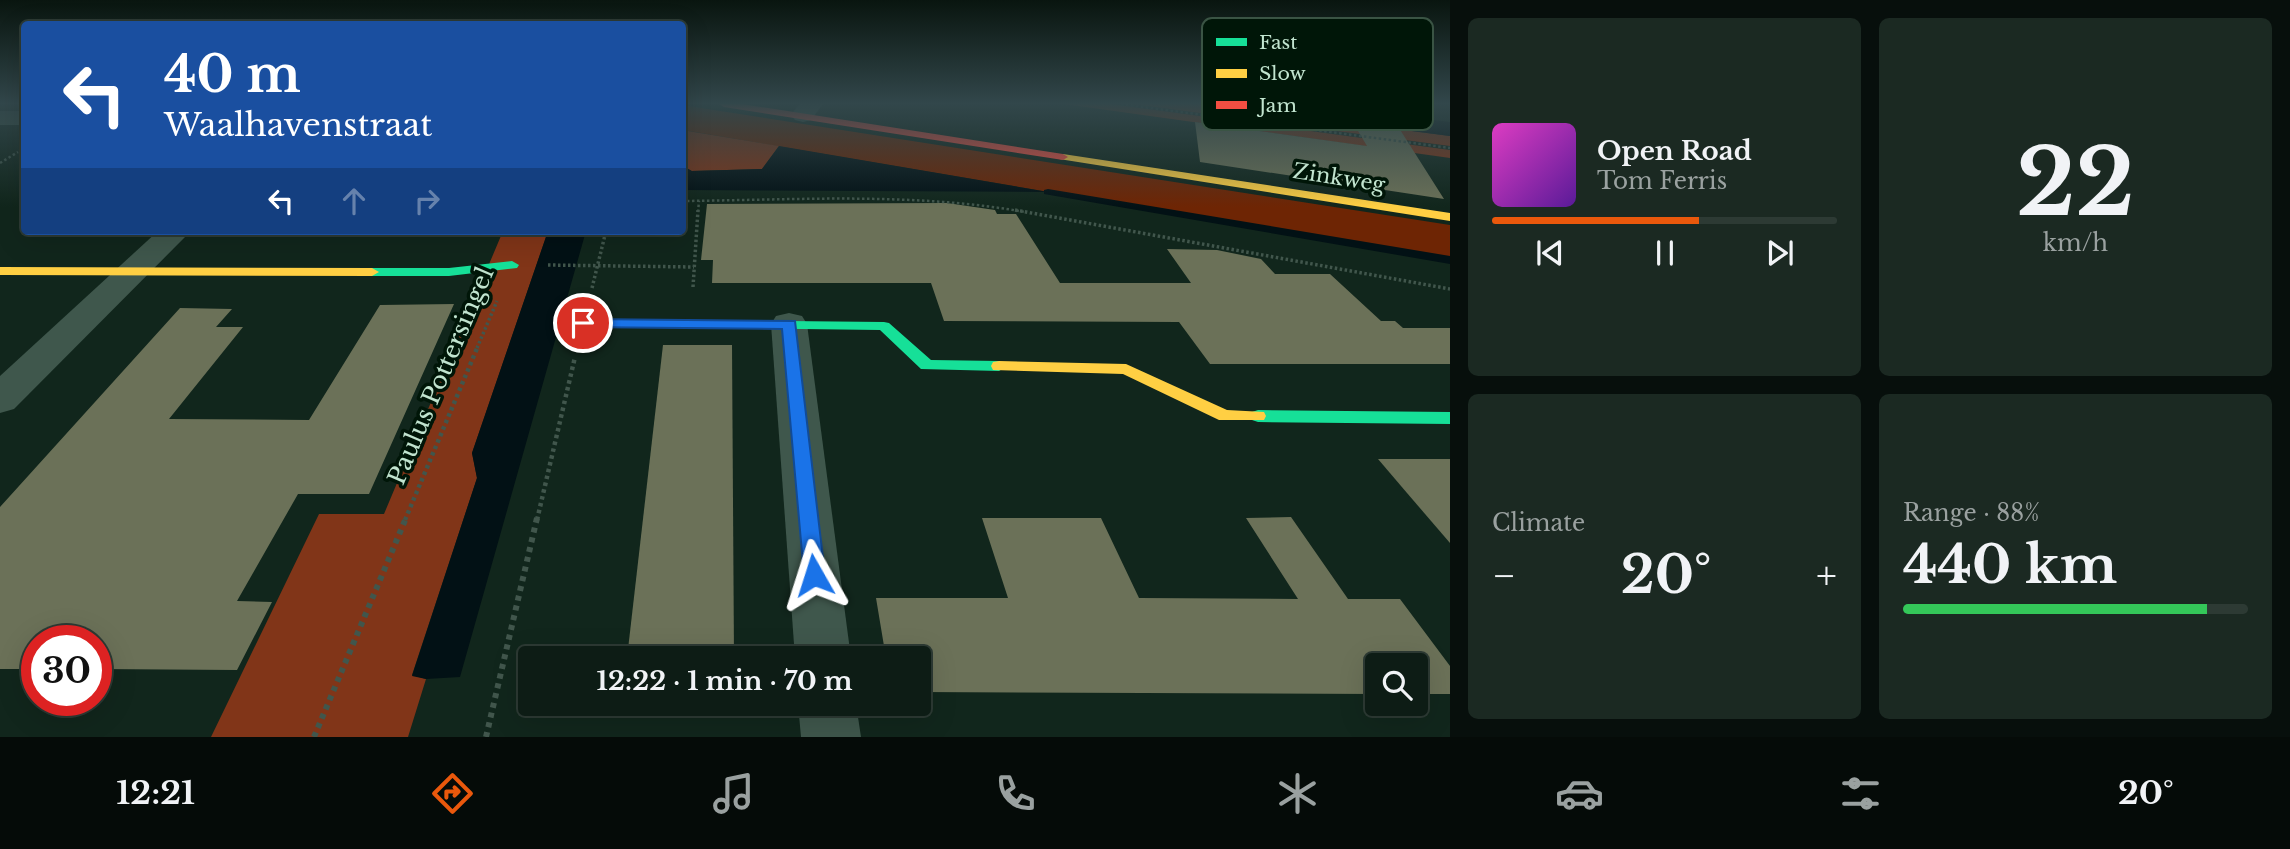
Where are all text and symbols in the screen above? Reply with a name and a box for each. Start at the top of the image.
legend [1202,18,1433,130]
text: Fast [1259,31,1298,54]
text: 40 m [164,44,301,105]
icon: left [49,49,140,140]
text: Slow [1259,62,1306,85]
text: Jam [1256,94,1297,117]
text: Waalhavenstraat [164,105,432,145]
text: 22 [2016,127,2135,240]
text: Open Road [1597,135,1752,167]
street label: Zinkweg [1291,158,1387,198]
text: Tom Ferris [1597,167,1727,195]
icon: left [262,182,300,220]
icon: ahead [335,182,373,220]
icon: right [408,182,446,220]
text: km/h [2043,229,2108,257]
icon: previous [1531,234,1569,272]
icon: pause [1646,234,1684,272]
icon: next [1761,234,1799,272]
street label: Paulus Pottersingel [382,263,500,489]
pin [553,293,613,353]
icon: arrive [564,304,602,342]
text: Range · 88% [1903,499,2040,527]
text: Climate [1492,509,1585,537]
text: 440 km [1903,533,2117,597]
position arrow [777,538,851,612]
text: 20° [1621,543,1711,607]
text: − [1492,552,1516,599]
text: + [1816,552,1837,599]
speed limit sign: 30 [21,625,112,716]
map controls [1365,653,1428,716]
button: search [1365,653,1428,716]
text: 12:22 · 1 min · 70 m [597,665,852,697]
icon: directions [428,769,477,818]
icon: music [709,769,758,818]
icon: phone [991,769,1040,818]
icon: climate [1273,769,1322,818]
icon: car [1555,769,1604,818]
icon: filters [1836,769,1885,818]
text: 12:21 [116,773,195,813]
text: 20° [2118,773,2174,813]

